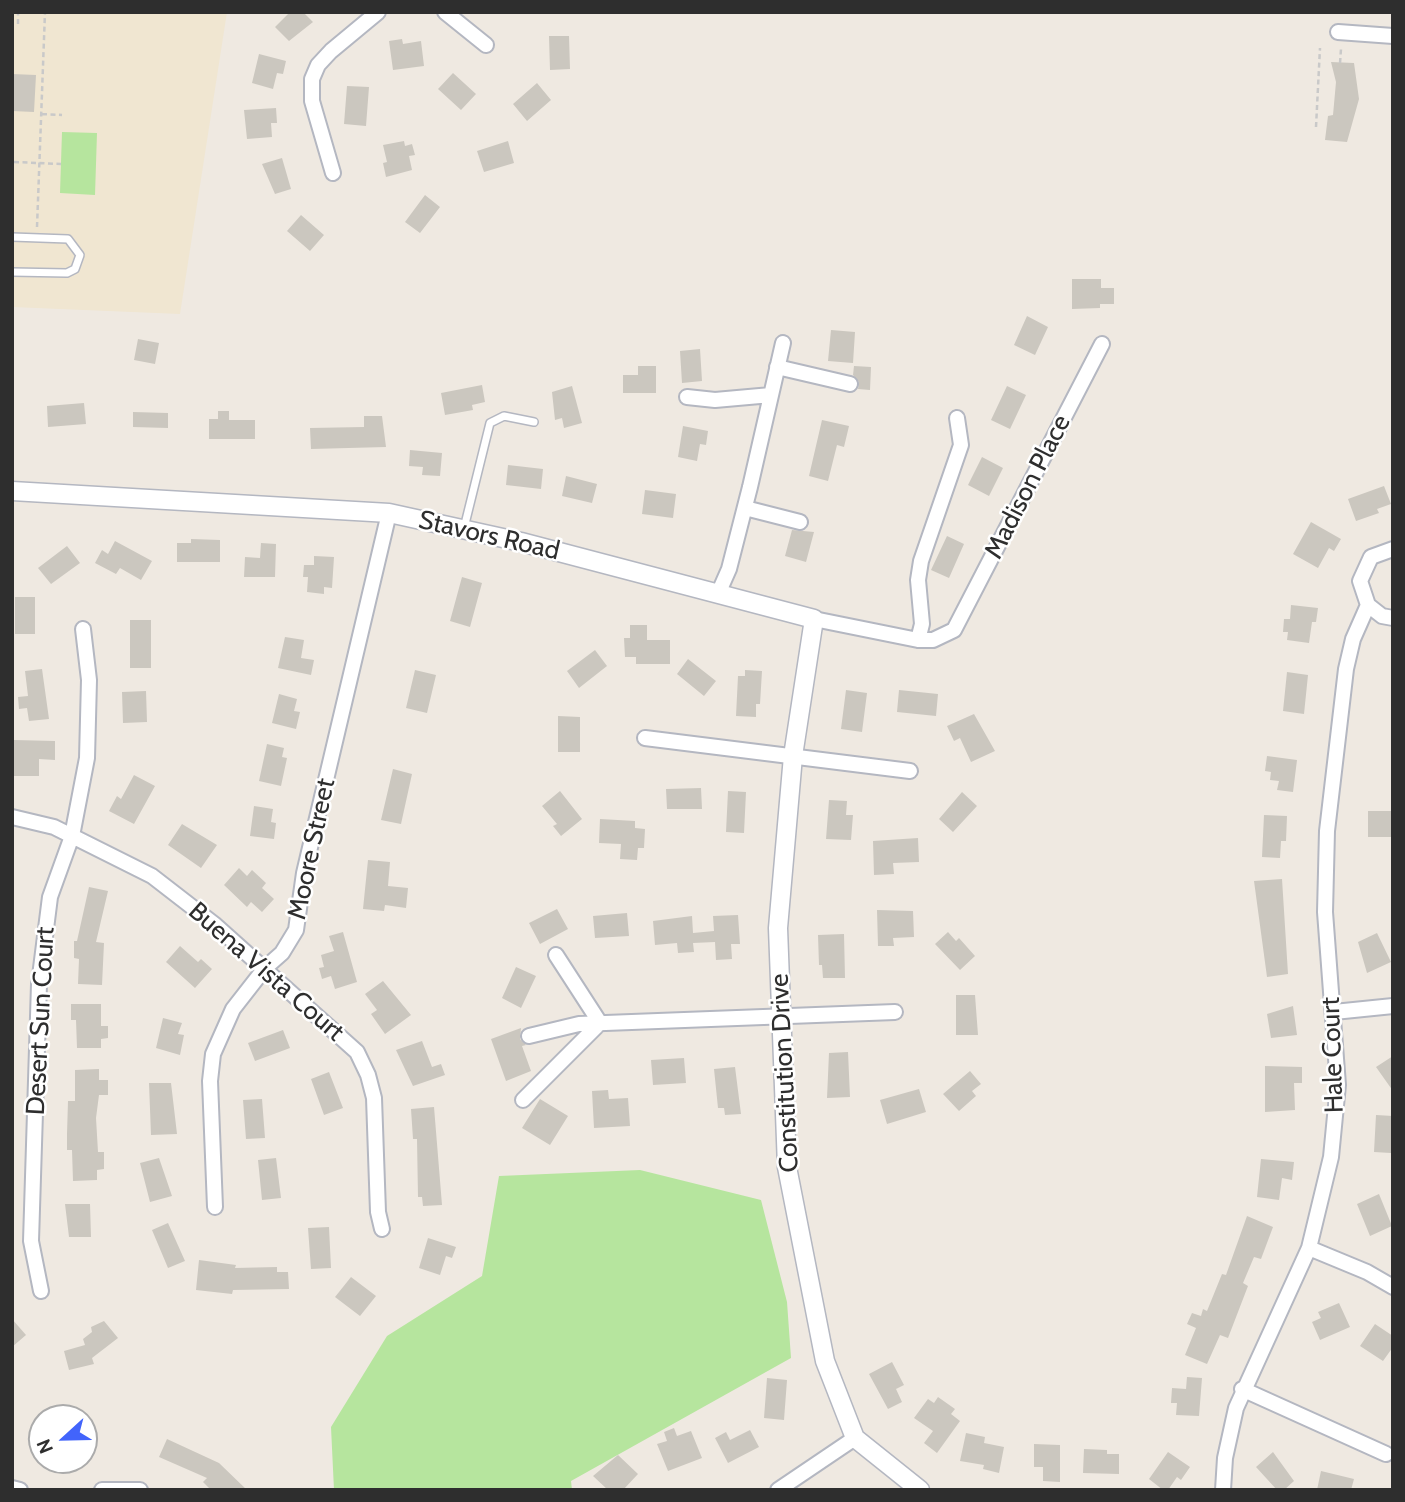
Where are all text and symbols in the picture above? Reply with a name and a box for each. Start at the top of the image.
street label: Madison Place [978,410,1078,564]
street label: Stavors Road [416,505,562,567]
street label: Moore Street [282,776,342,922]
street label: Buena Vista Court [182,896,350,1048]
street label: Desert Sun Court [20,926,62,1116]
street label: Constitution Drive [764,973,806,1173]
street label: Hale Court [1315,996,1351,1114]
north arrow [28,1404,98,1474]
text: N [32,1436,58,1457]

